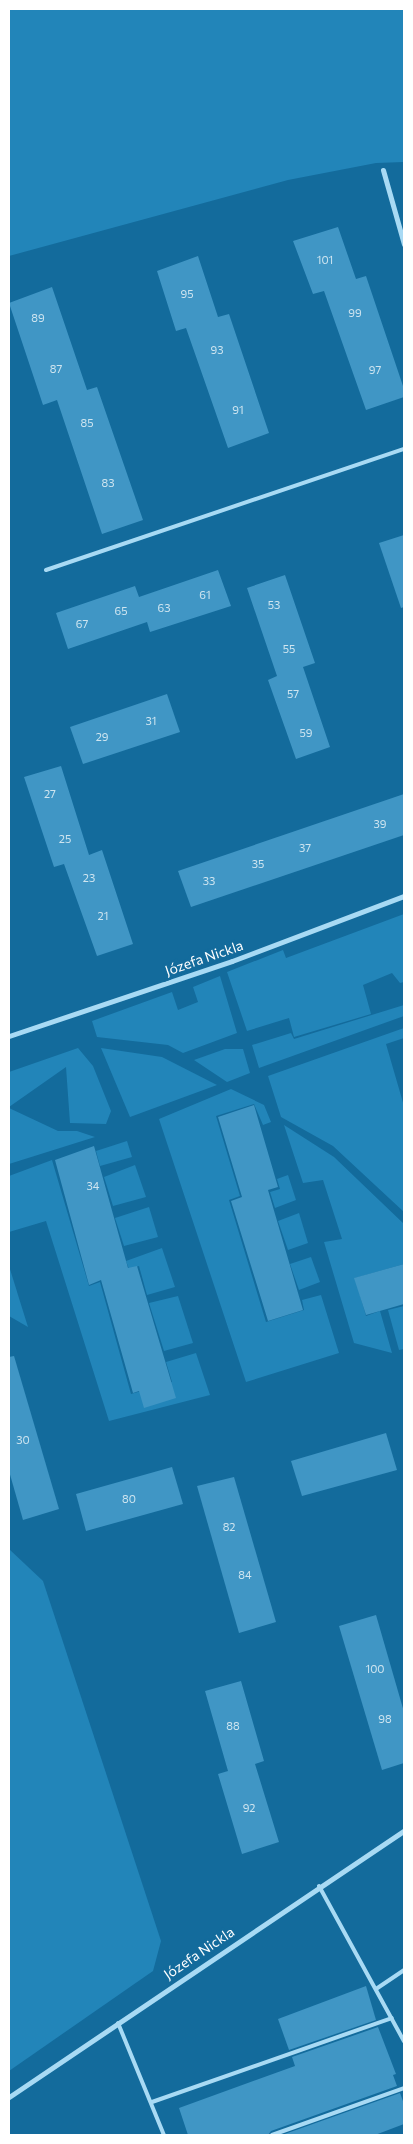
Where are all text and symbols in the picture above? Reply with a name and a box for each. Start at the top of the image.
house number: 101 [317,253,333,267]
house number: 95 [181,287,193,301]
house number: 99 [348,306,362,320]
house number: 89 [31,311,45,325]
house number: 93 [211,343,223,357]
house number: 87 [50,362,62,376]
house number: 97 [369,363,381,377]
house number: 91 [232,403,244,417]
house number: 85 [81,416,93,430]
house number: 83 [102,476,114,490]
house number: 61 [199,588,211,602]
house number: 53 [268,598,280,612]
house number: 63 [158,601,170,615]
house number: 65 [115,604,127,618]
house number: 67 [76,617,88,631]
house number: 55 [283,642,295,656]
house number: 57 [287,687,299,701]
house number: 31 [146,714,156,728]
house number: 59 [300,726,312,740]
house number: 29 [96,730,108,744]
house number: 27 [44,787,56,801]
house number: 39 [374,817,386,831]
house number: 25 [59,832,71,846]
house number: 37 [299,841,311,855]
house number: 35 [252,857,264,871]
house number: 23 [83,871,95,885]
house number: 33 [203,874,215,888]
house number: 21 [98,909,108,923]
street label: Józefa Nickla [163,937,245,979]
house number: 34 [87,1179,99,1193]
house number: 30 [16,1433,30,1447]
house number: 80 [122,1492,136,1506]
house number: 82 [223,1520,235,1534]
house number: 84 [238,1568,252,1582]
house number: 100 [365,1662,385,1676]
house number: 98 [378,1712,392,1726]
house number: 88 [226,1719,240,1733]
house number: 92 [243,1801,255,1815]
street label: Józefa Nickla [160,1923,238,1983]

